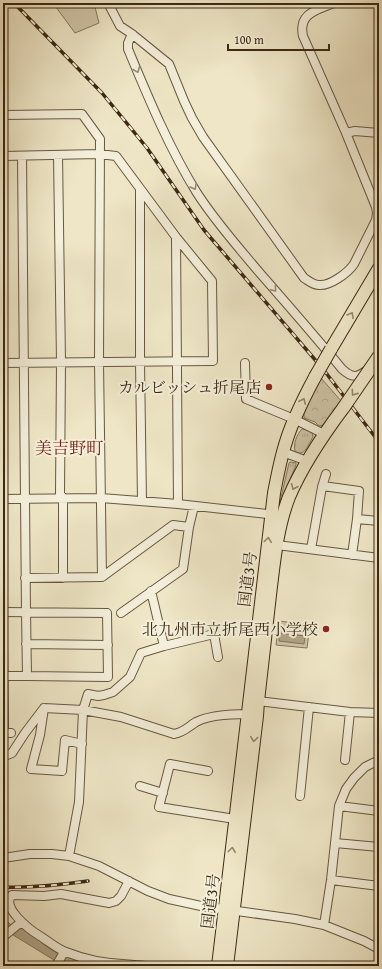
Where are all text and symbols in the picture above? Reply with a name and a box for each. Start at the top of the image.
scale bar [228,26,329,52]
text: 100 m [234,31,264,48]
one-way arrow [132,67,140,74]
one-way arrow [189,183,196,190]
one-way arrow [269,284,277,292]
one-way arrow [346,312,353,319]
place label: カルビッシュ折尾店 [118,375,261,399]
marker: カルビッシュ折尾店 [264,382,274,392]
one-way arrow [351,389,359,396]
one-way arrow [298,398,306,405]
district label: 美吉野町 [35,435,103,460]
one-way arrow [291,482,299,490]
one-way arrow [263,537,272,543]
street label: 国道3号 [232,550,262,608]
place label: 北九州市立折尾西小学校 [142,617,318,641]
marker: 北九州市立折尾西小学校 [321,624,331,634]
one-way arrow [250,736,259,742]
one-way arrow [227,847,236,853]
street label: 国道3号 [195,872,225,930]

